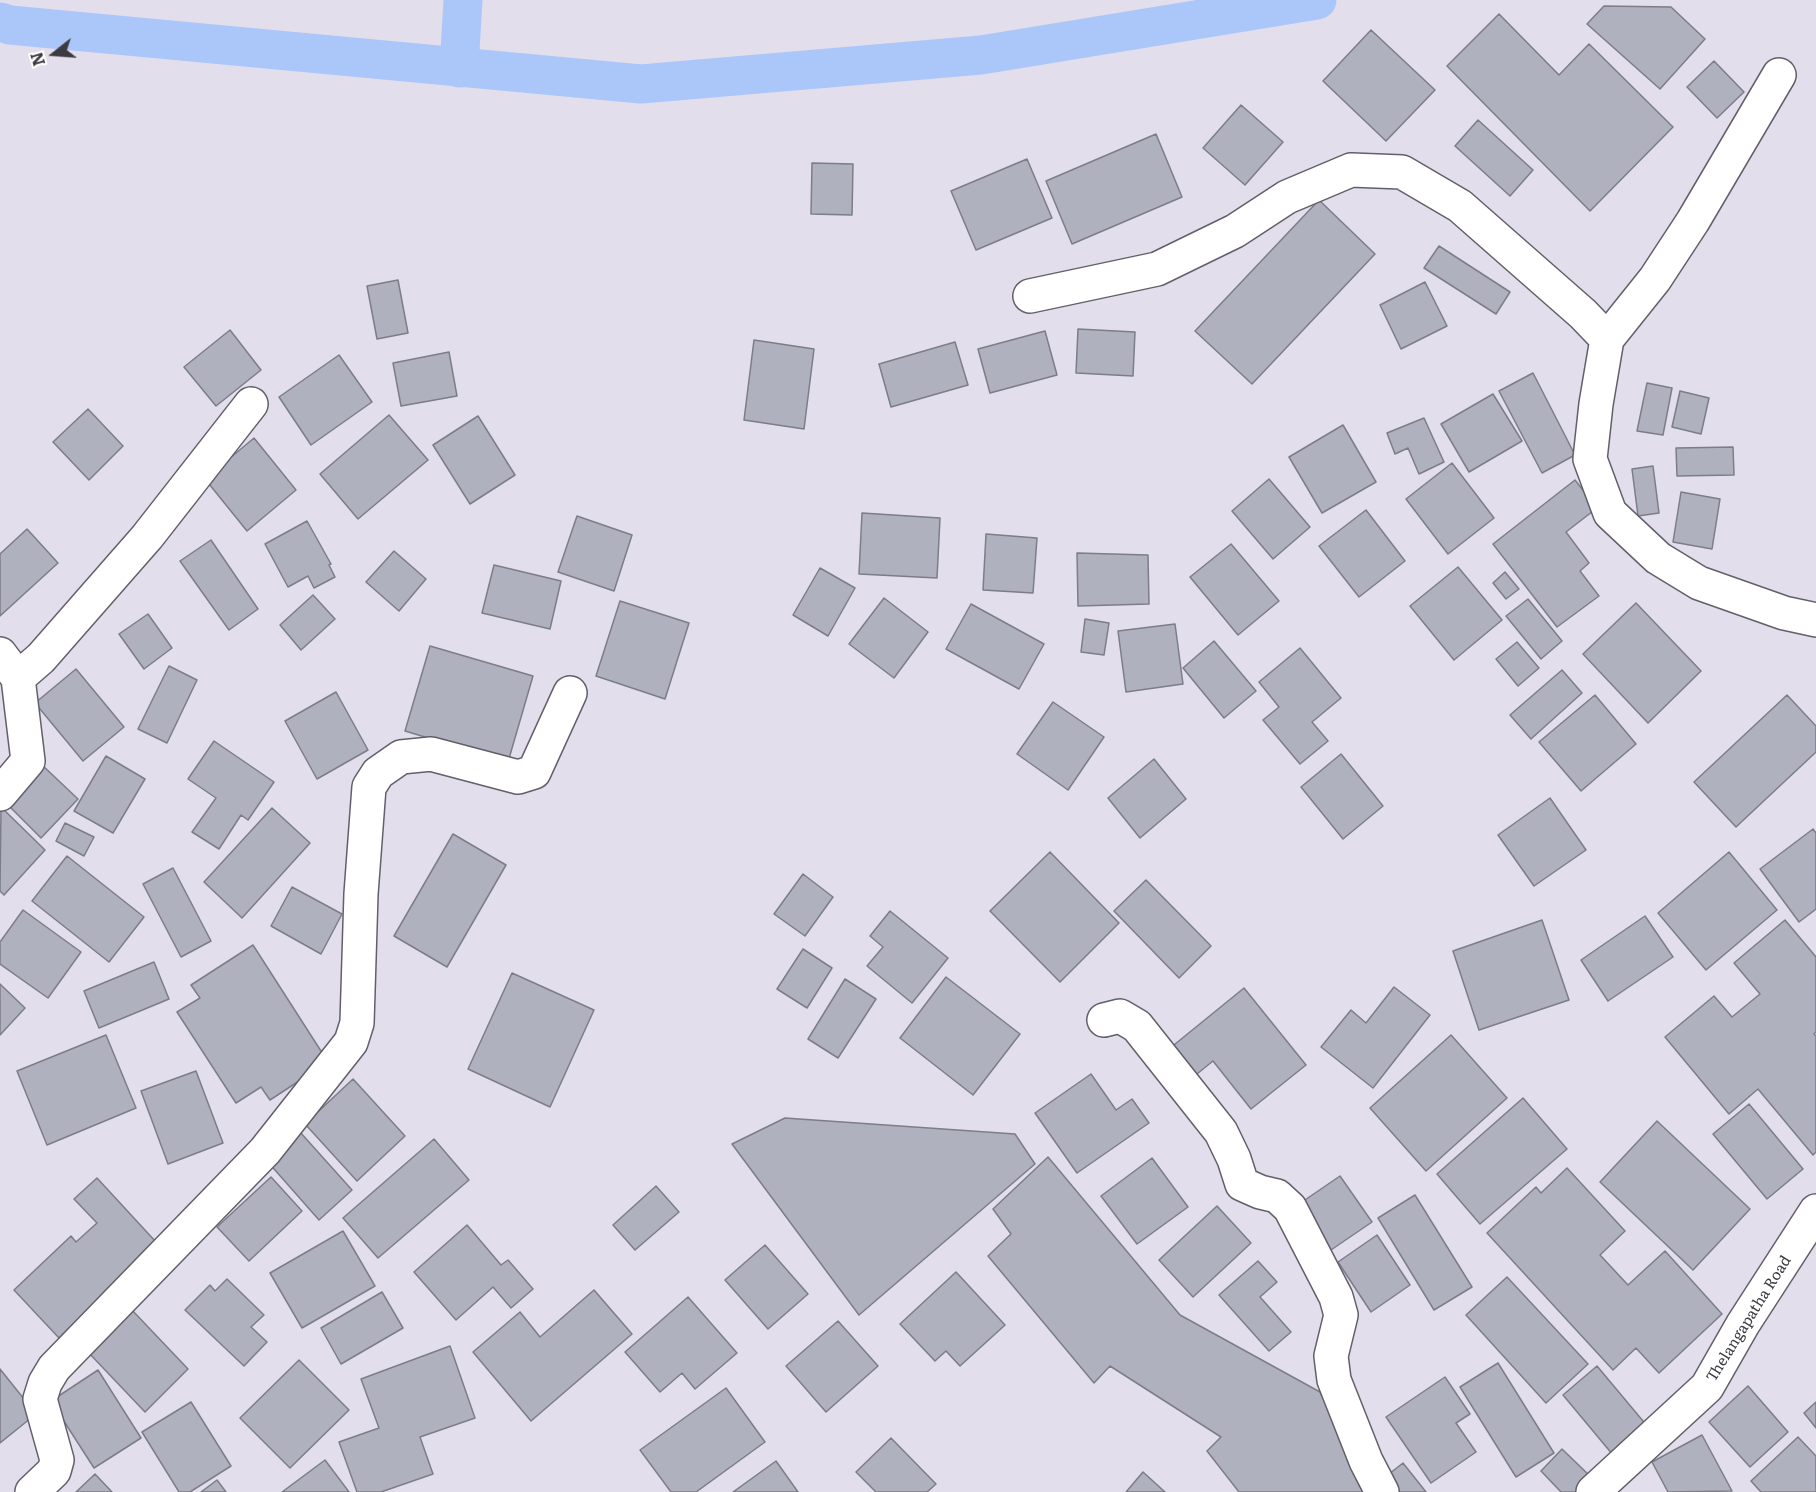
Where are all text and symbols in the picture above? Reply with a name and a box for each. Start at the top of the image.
north arrow [24,24,84,84]
text: N [23,49,50,69]
street label: Thelangapatha Road [1703,1253,1795,1385]

